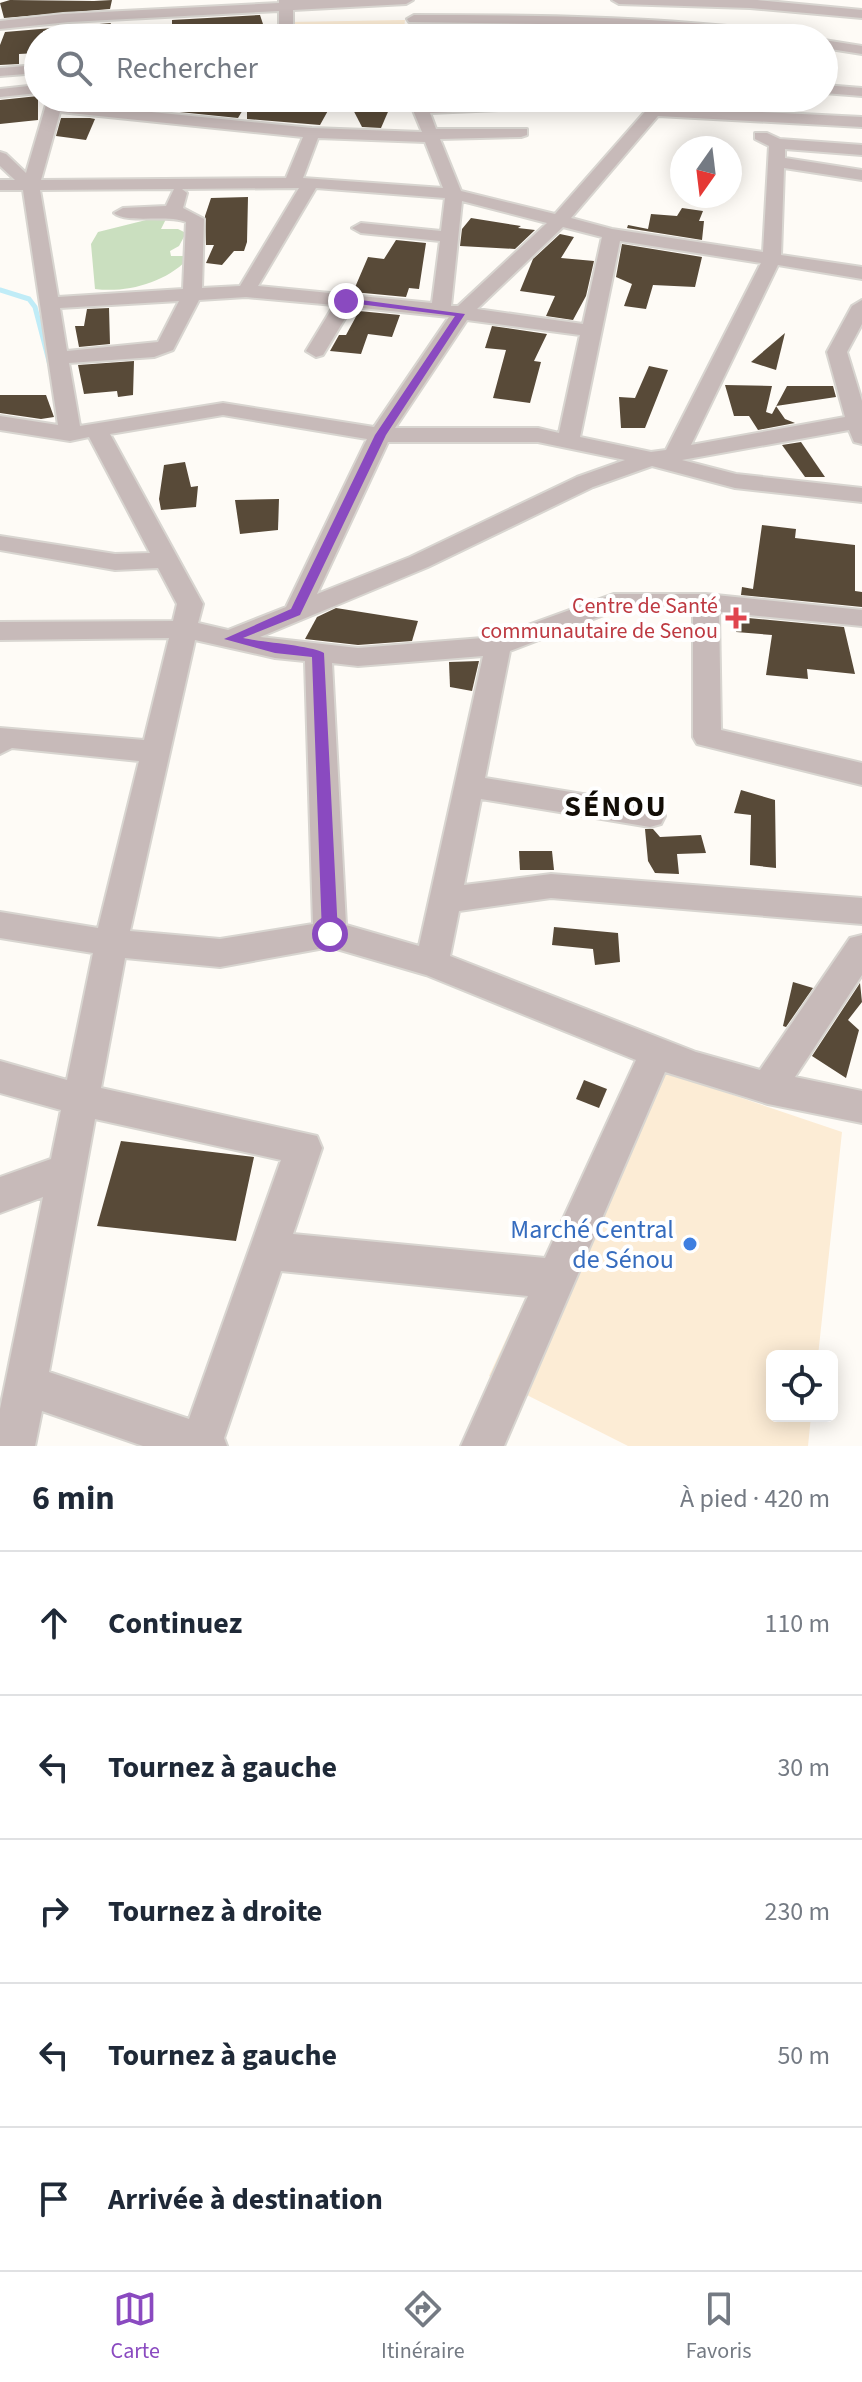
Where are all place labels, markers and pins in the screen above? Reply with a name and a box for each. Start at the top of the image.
place label: Centre de Santé communautaire de Senou [481,590,718,647]
marker: Centre de Santé communautaire de Senou [725,607,747,629]
place label: Marché Central de Sénou [510,1211,674,1278]
marker: Marché Central de Sénou [681,1235,699,1253]

